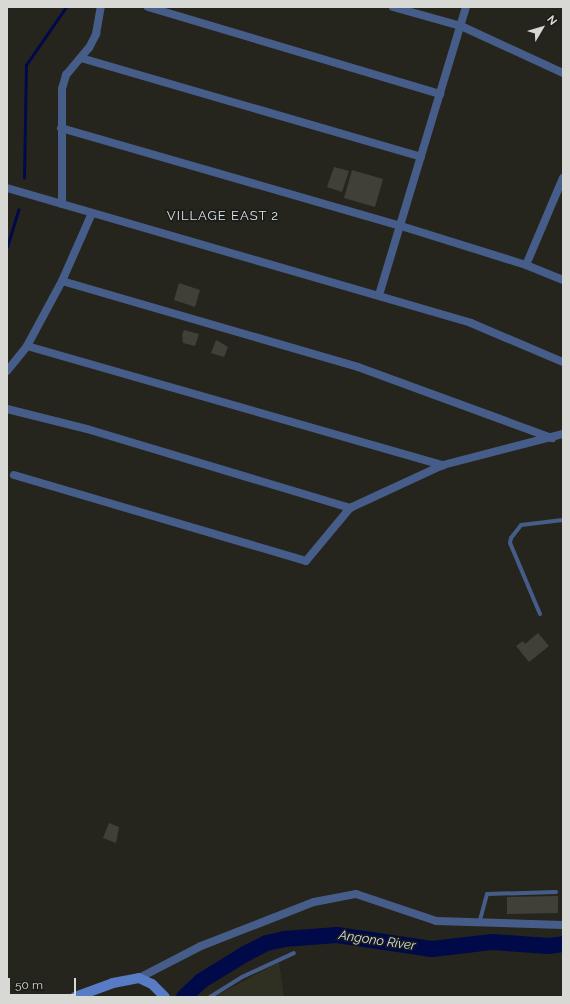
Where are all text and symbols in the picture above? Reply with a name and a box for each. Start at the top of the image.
north arrow [522,8,562,48]
text: N [544,13,560,28]
district label: VILLAGE EAST 2 [167,208,279,224]
water label: Angono River [338,928,416,954]
scale bar [10,970,78,996]
text: 50 m [15,978,43,992]

